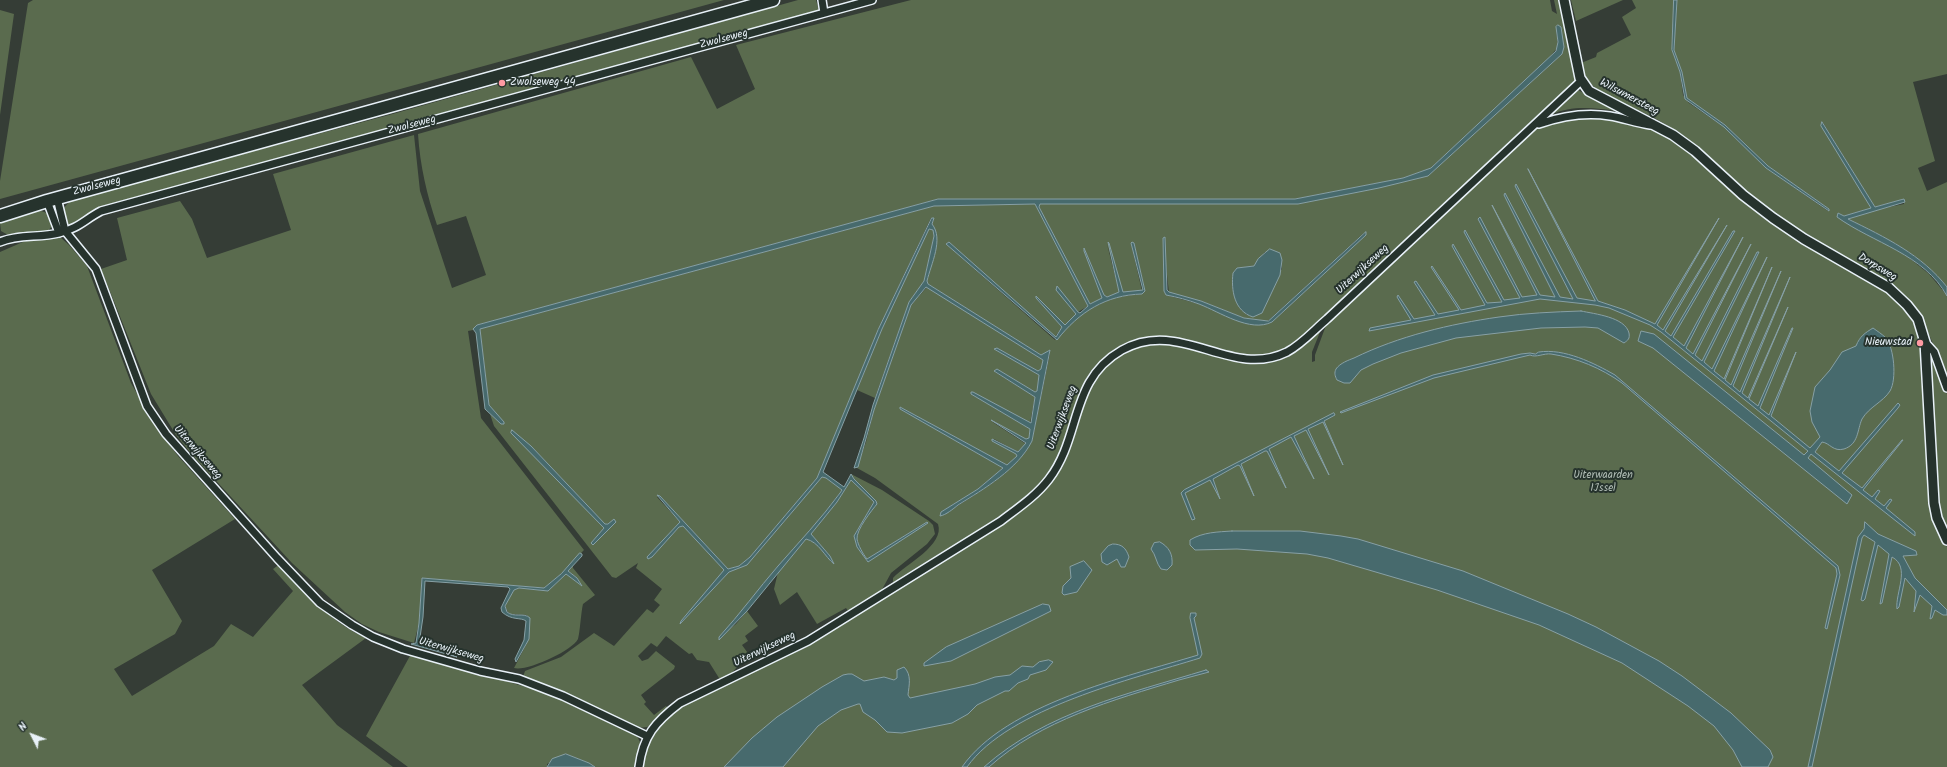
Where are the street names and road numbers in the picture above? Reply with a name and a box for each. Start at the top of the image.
street label: Zwolseweg [699,27,749,53]
street label: Wilsumersteeg [1597,77,1661,119]
street label: Zwolseweg [387,113,437,139]
street label: Zwolseweg [72,174,122,200]
street label: Uiterwijkseweg [1334,242,1392,298]
street label: Dorpsweg [1855,251,1899,285]
street label: Uiterwijkseweg [1045,384,1081,452]
street label: Uiterwijkseweg [170,423,224,483]
street label: Uiterwijkseweg [732,629,798,671]
street label: Uiterwijkseweg [417,635,485,667]

